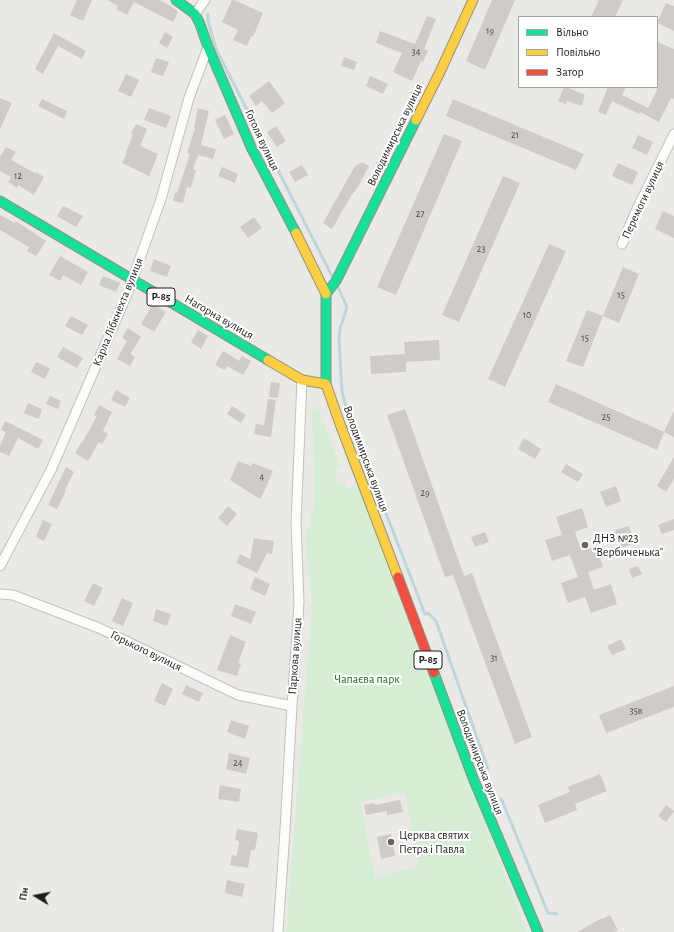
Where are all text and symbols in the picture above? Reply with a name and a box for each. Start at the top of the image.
legend [518,16,658,88]
house number: 19 [486,25,494,37]
text: Вільно [556,26,588,38]
house number: 34 [412,46,420,58]
text: Повільно [556,46,600,58]
text: Затор [556,66,584,78]
street label: Володимирська вулиця [364,81,426,189]
street label: Гоголя вулиця [241,107,283,173]
house number: 21 [511,129,519,141]
street label: Перемоги вулиця [619,159,667,241]
house number: 12 [14,170,22,182]
house number: 27 [416,208,424,220]
house number: 23 [477,243,485,255]
street label: Карла Лібкнехта вулиця [90,256,146,368]
road number: Р-85 [147,288,175,306]
house number: 15 [617,289,625,301]
street label: Нагорна вулиця [182,291,256,343]
house number: 10 [523,309,531,321]
house number: 15 [581,332,589,344]
street label: Володимирська вулиця [340,404,392,514]
house number: 25 [602,411,610,423]
house number: 4 [260,471,264,483]
house number: 29 [420,487,430,499]
place label: ДНЗ №23 "Вербиченька" [593,531,663,559]
marker: ДНЗ №23 "Вербиченька" [580,540,590,550]
street label: Паркова вулиця [285,617,305,695]
street label: Горького вулиця [108,628,184,674]
road number: Р-85 [414,651,442,669]
house number: 31 [490,652,498,664]
park label: Чапаєва парк [334,672,400,686]
house number: 35в [630,705,642,717]
street label: Володимирська вулиця [453,707,507,817]
house number: 24 [233,757,243,769]
place label: Церква святих Петра і Павла [399,828,469,856]
marker: Церква святих Петра і Павла [386,837,396,847]
north arrow [16,876,56,916]
text: Пн [17,886,30,901]

